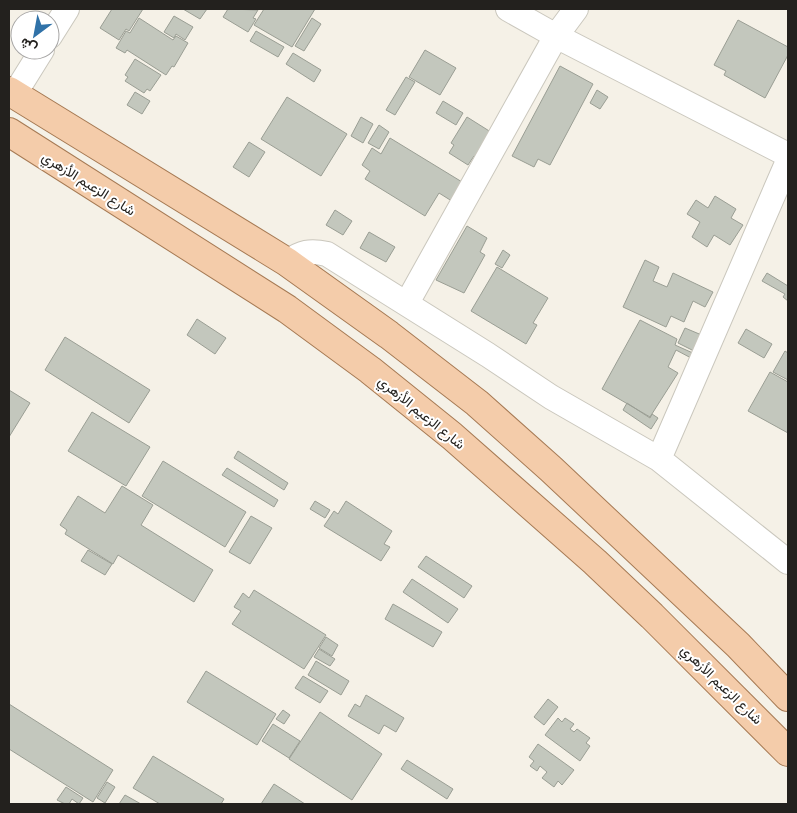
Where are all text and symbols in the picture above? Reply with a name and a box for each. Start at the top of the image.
north arrow [10,10,60,60]
text: ش [16,34,40,58]
street label: شارع الزعيم الأزهري [37,147,139,222]
street label: شارع الزعيم الأزهري [372,372,469,455]
street label: شارع الزعيم الأزهري [675,641,766,730]

